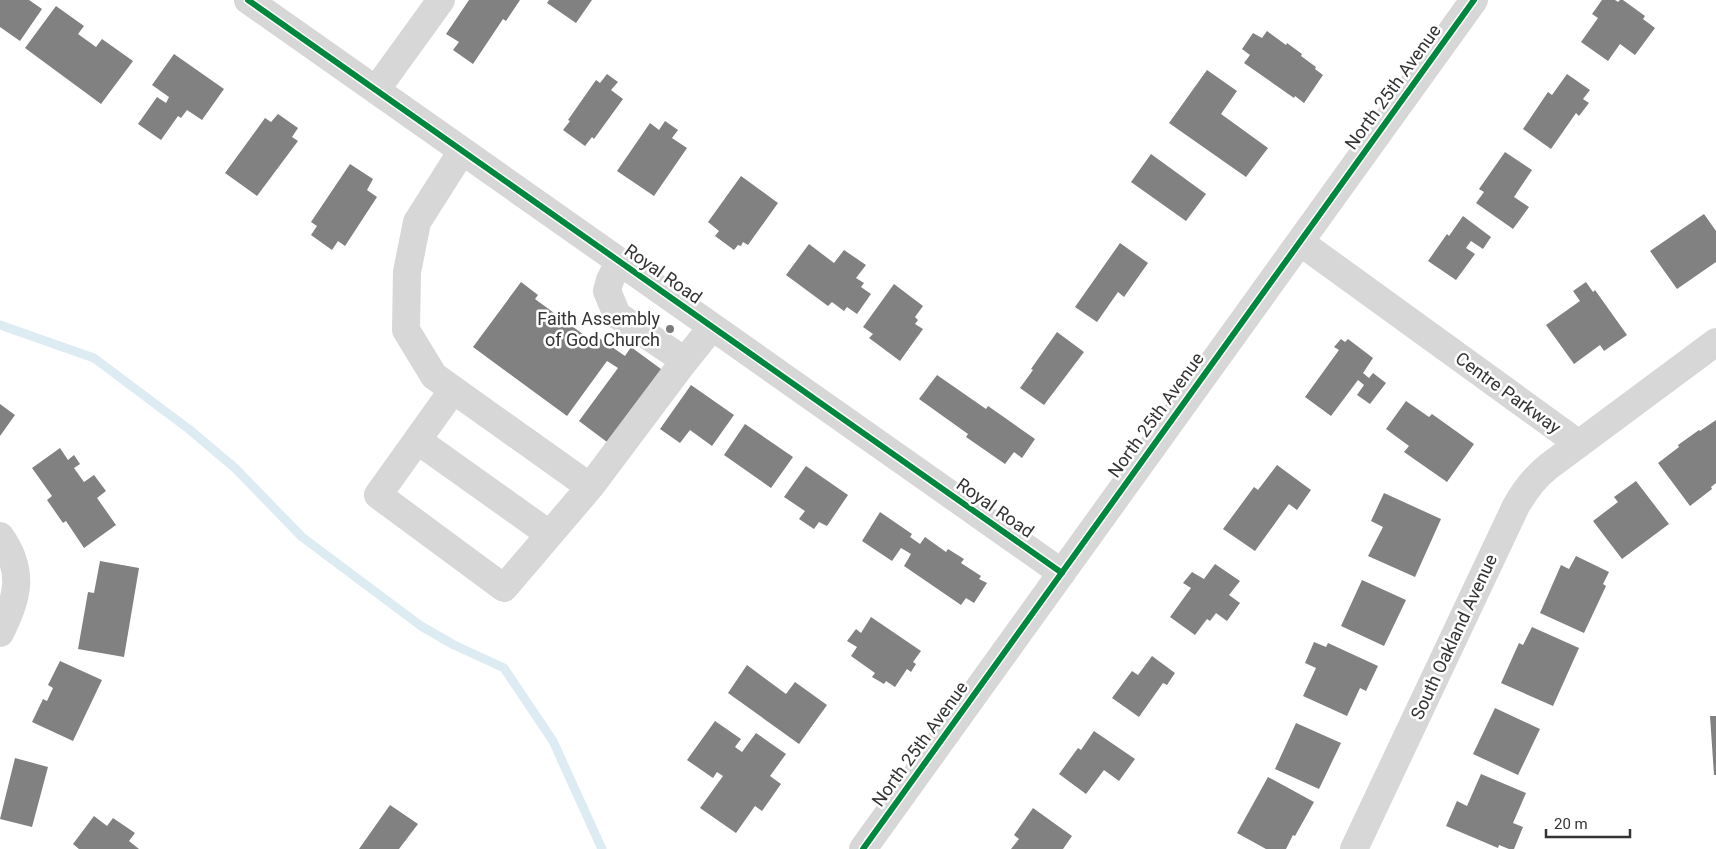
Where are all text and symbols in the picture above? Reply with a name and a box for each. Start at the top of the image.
street label: North 25th Avenue [1340,20,1445,153]
street label: Royal Road [621,239,706,308]
place label: Faith Assembly of God Church [537,308,660,350]
marker: Faith Assembly of God Church [664,323,676,335]
street label: Centre Parkway [1452,347,1565,438]
street label: North 25th Avenue [1103,348,1208,481]
street label: Royal Road [953,473,1038,542]
street label: South Oakland Avenue [1406,551,1501,723]
street label: North 25th Avenue [867,677,972,810]
scale bar [1546,806,1630,838]
text: 20 m [1554,815,1588,833]

